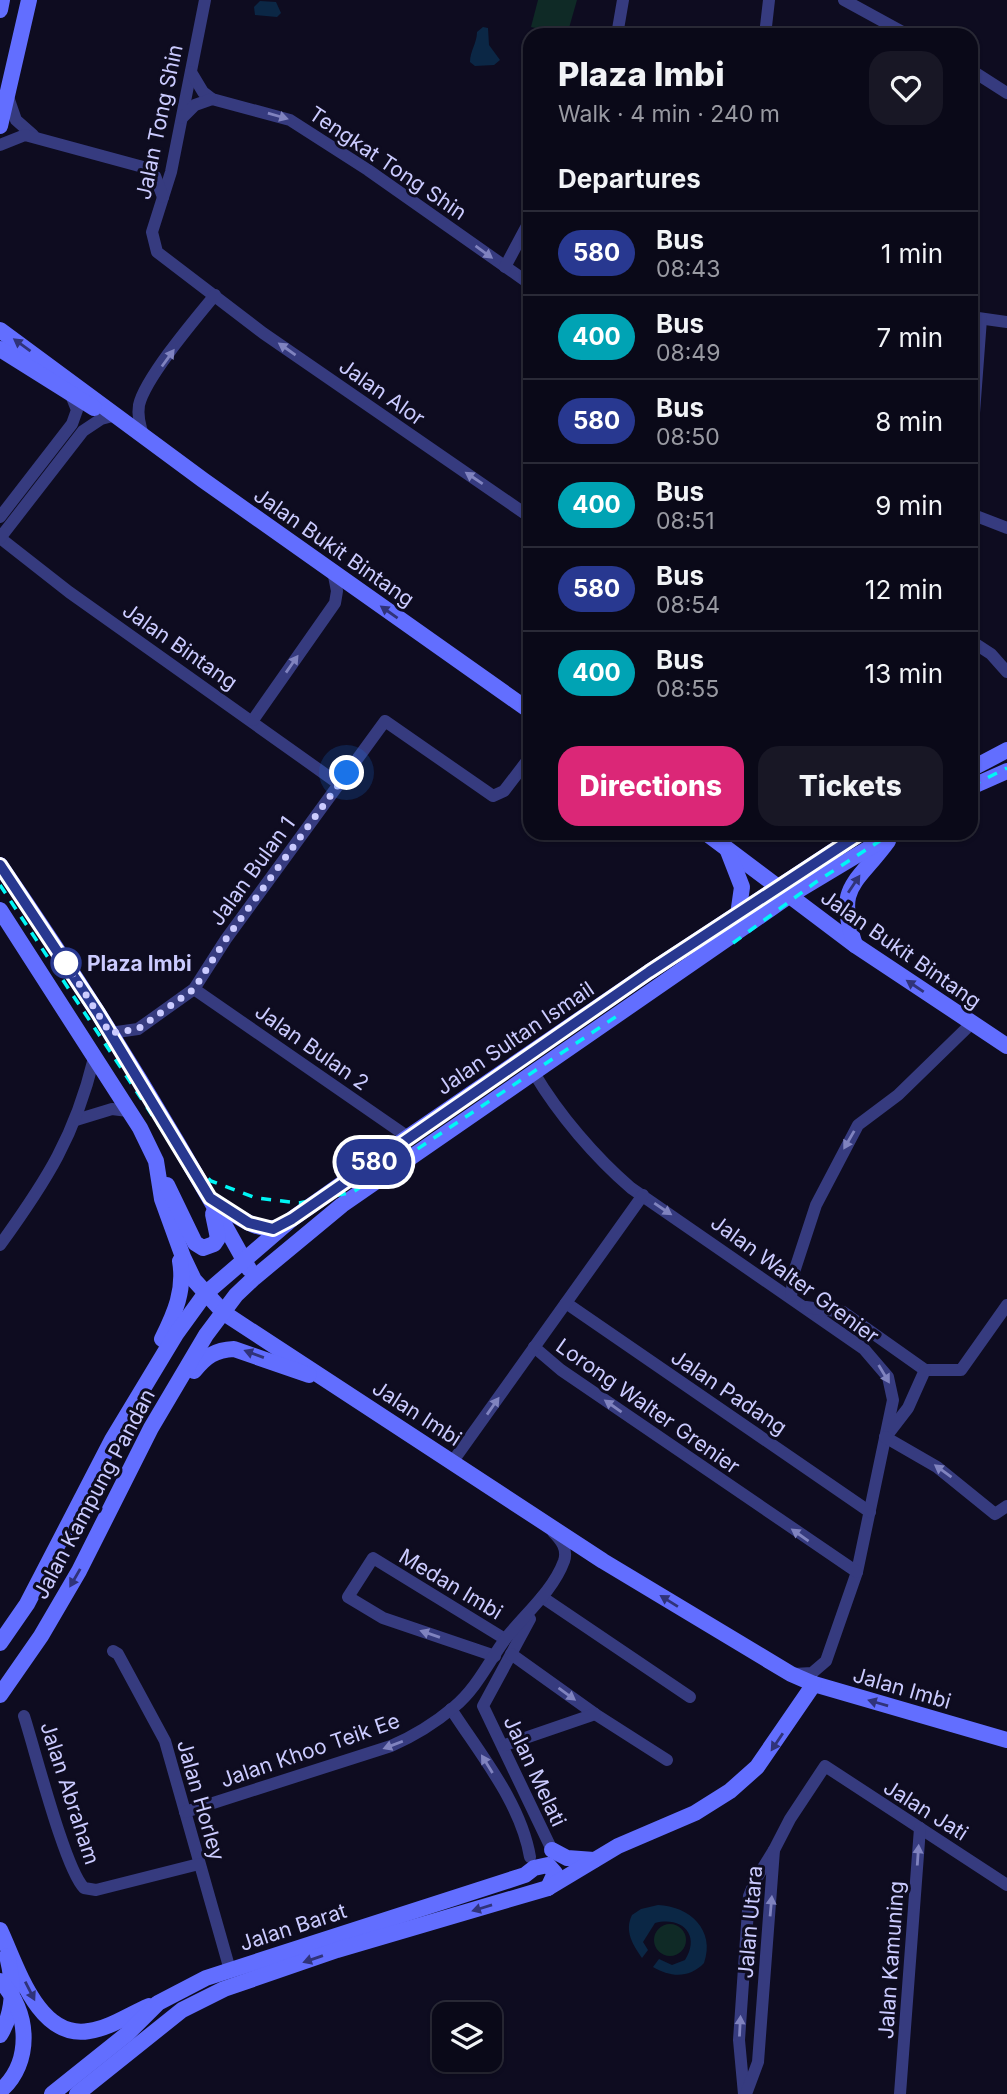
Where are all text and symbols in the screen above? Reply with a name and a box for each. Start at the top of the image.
street label: Jalan Tong Shin [130,42,188,202]
button: heart [869,51,943,125]
text: Plaza Imbi [558,54,725,94]
text: Walk · 4 min · 240 m [558,100,780,128]
street label: Tengkat Tong Shin [304,101,472,225]
one-way arrow [268,112,289,122]
text: Departures [558,163,701,194]
text: Bus [656,224,704,255]
text: 580 [573,238,620,267]
text: 1 min [881,238,943,269]
one-way arrow [475,245,493,259]
text: 08:43 [656,255,720,283]
text: Bus [656,308,704,339]
text: 400 [572,322,621,351]
text: 7 min [877,322,943,353]
one-way arrow [13,338,31,352]
text: 08:49 [656,339,721,367]
one-way arrow [278,342,296,356]
one-way arrow [161,349,175,367]
street label: Jalan Alor [334,353,430,431]
text: Bus [656,392,704,423]
text: 580 [573,406,620,435]
text: 8 min [875,406,943,437]
text: 08:50 [656,423,720,451]
one-way arrow [465,471,483,485]
text: Bus [656,476,704,507]
street label: Jalan Bukit Bintang [249,482,419,612]
text: 400 [572,490,621,519]
text: 9 min [875,490,943,521]
text: 08:51 [656,507,715,535]
text: Bus [656,560,704,591]
text: 580 [573,574,620,603]
text: 12 min [865,574,943,605]
text: 08:54 [656,591,720,619]
street label: Jalan Bintang [118,597,242,695]
one-way arrow [380,606,398,620]
text: Bus [656,644,704,675]
one-way arrow [285,655,299,673]
text: 400 [572,658,621,687]
text: 13 min [865,658,943,689]
text: 08:55 [656,675,719,703]
button: Directions [558,746,744,826]
button: Tickets [758,746,943,826]
your location [329,755,364,790]
street label: Jalan Bulan 1 [204,812,300,930]
one-way arrow [847,874,860,893]
street label: Jalan Bukit Bintang [816,884,986,1014]
marker: Plaza Imbi [51,948,81,978]
place label: Plaza Imbi [87,951,192,976]
street label: Jalan Sultan Ismail [432,976,598,1100]
one-way arrow [906,979,925,992]
street label: Jalan Bulan 2 [250,999,374,1095]
one-way arrow [843,1131,855,1150]
line badge: 580 [334,1139,414,1185]
text: 580 [350,1147,398,1176]
one-way arrow [654,1202,672,1216]
street label: Jalan Walter Grenier [706,1210,884,1348]
street label: Lorong Walter Grenier [551,1333,745,1479]
street label: Jalan Padang [666,1344,792,1440]
one-way arrow [243,1348,264,1359]
one-way arrow [877,1364,890,1383]
street label: Jalan Imbi [368,1375,466,1451]
street label: Jalan Kampung Pandan [28,1385,160,1603]
one-way arrow [485,1397,499,1415]
one-way arrow [603,1400,622,1413]
one-way arrow [934,1464,952,1478]
one-way arrow [791,1528,809,1542]
street label: Medan Imbi [395,1543,507,1625]
one-way arrow [69,1568,81,1588]
one-way arrow [660,1595,679,1608]
one-way arrow [419,1628,440,1639]
street label: Jalan Imbi [850,1662,954,1714]
one-way arrow [558,1687,576,1701]
one-way arrow [867,1697,889,1708]
street label: Jalan Khoo Teik Ee [217,1708,403,1792]
street label: Jalan Melati [499,1712,571,1830]
street label: Jalan Abraham [35,1718,105,1868]
one-way arrow [770,1733,784,1751]
street label: Jalan Horley [172,1737,230,1863]
one-way arrow [382,1739,403,1750]
one-way arrow [480,1754,493,1774]
street label: Jalan Jati [879,1774,973,1846]
one-way arrow [913,1844,924,1866]
street label: Jalan Utara [733,1865,767,1979]
street label: Jalan Kamuning [873,1880,909,2040]
one-way arrow [766,1895,777,1917]
street label: Jalan Barat [236,1898,350,1956]
one-way arrow [472,1904,493,1914]
one-way arrow [302,1954,323,1965]
one-way arrow [25,1981,36,2001]
map controls [432,2002,502,2072]
button: layers [432,2002,502,2072]
one-way arrow [735,2015,746,2037]

